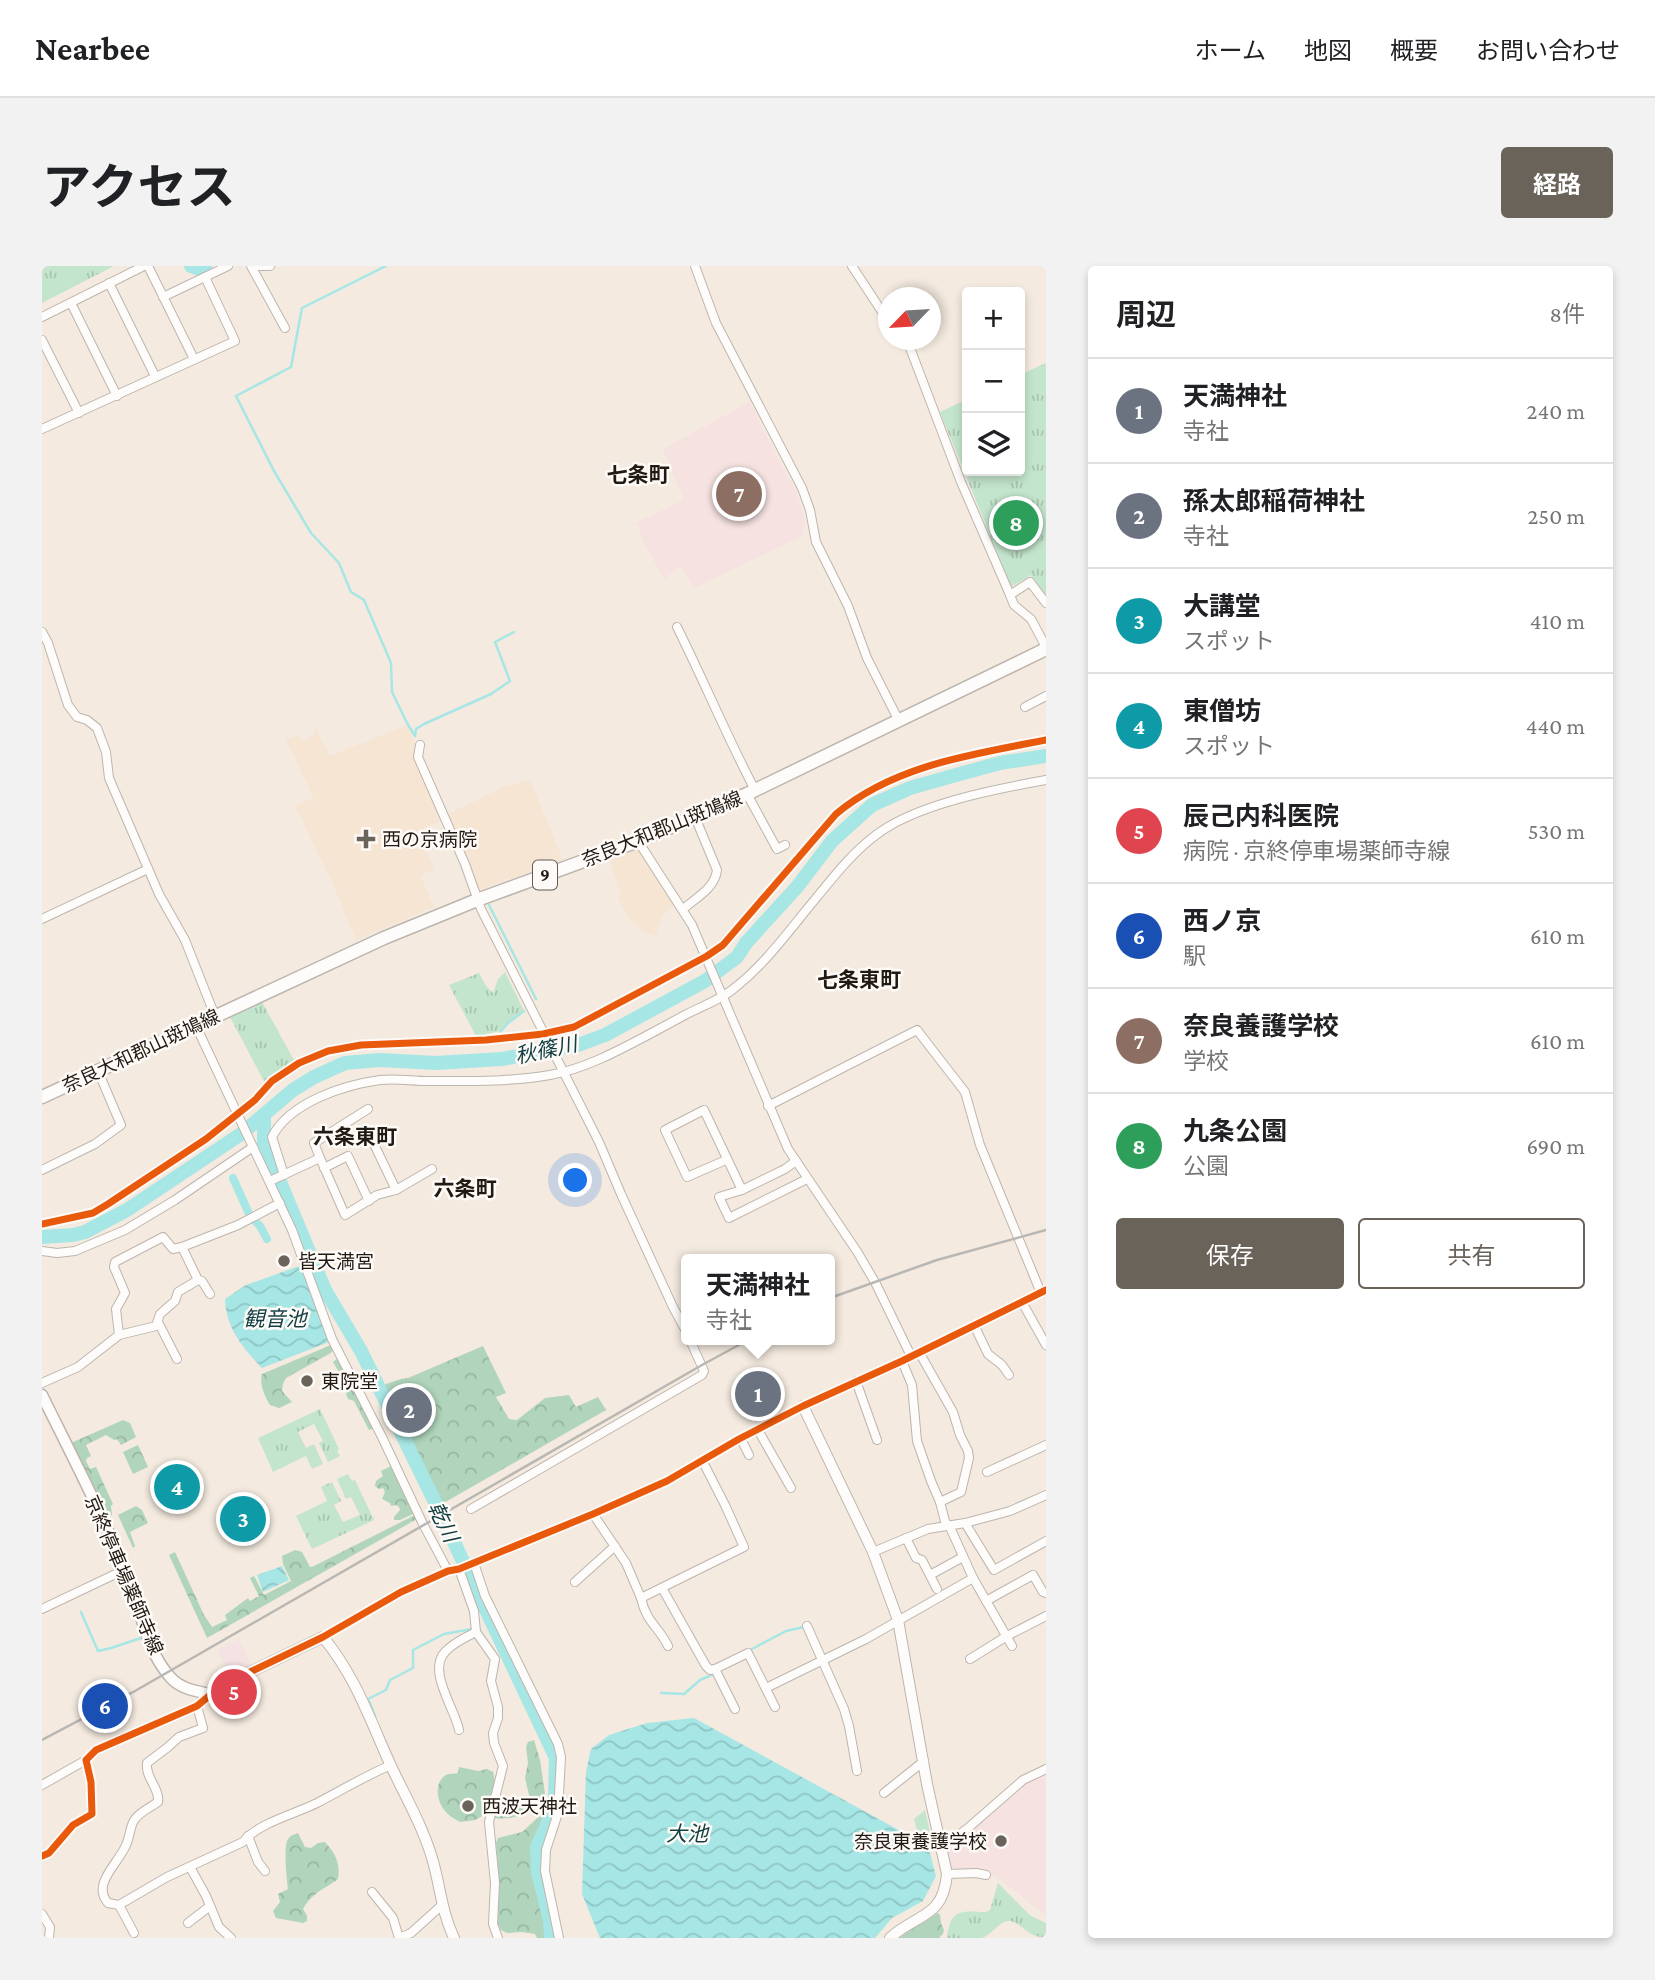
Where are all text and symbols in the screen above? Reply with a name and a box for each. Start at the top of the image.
text: Nearbee [35,30,150,67]
text: ホーム [1195,37,1266,64]
text: 地図 [1304,37,1352,64]
text: 概要 [1390,37,1438,64]
text: お問い合わせ [1476,37,1620,64]
button: 経路 [1501,147,1613,218]
text: アクセス [42,160,236,215]
north arrow [878,287,941,350]
map controls [962,287,1025,476]
button: + [962,287,1025,350]
text: 周辺 [1116,298,1176,331]
text: 8件 [1550,301,1585,327]
button: − [962,350,1025,413]
text: 天満神社 [1183,382,1287,411]
text: 1 [1135,398,1143,424]
text: 240 m [1526,398,1585,424]
button: layers [962,413,1025,476]
text: 寺社 [1183,418,1229,444]
district label: 七条町 [607,463,670,487]
pin: 7 [716,468,762,520]
text: 孫太郎稲荷神社 [1183,487,1365,516]
pin: 8 [993,497,1039,549]
text: 2 [1133,503,1145,529]
text: 250 m [1527,503,1585,529]
text: 寺社 [1183,523,1229,549]
text: 大講堂 [1183,592,1261,621]
text: 3 [1133,608,1145,634]
text: 410 m [1530,608,1585,634]
text: スポット [1183,628,1275,654]
text: 東僧坊 [1183,697,1261,726]
text: 4 [1133,713,1145,739]
text: 440 m [1526,713,1585,739]
text: スポット [1183,733,1275,759]
street label: 奈良大和郡山斑鳩線 [579,787,745,871]
text: 辰己内科医院 [1183,802,1339,831]
text: 5 [1133,818,1145,844]
text: 530 m [1528,818,1585,844]
marker: 西の京病院 [356,829,376,849]
place label: 西の京病院 [382,829,477,850]
text: 病院 · 京終停車場薬師寺線 [1183,838,1450,864]
road number: 9 [533,860,557,890]
text: 西ノ京 [1183,907,1261,936]
text: 6 [1133,923,1145,949]
text: 610 m [1530,923,1585,949]
text: 駅 [1183,943,1206,969]
district label: 七条東町 [817,968,901,992]
street label: 奈良大和郡山斑鳩線 [59,1005,223,1097]
text: 奈良養護学校 [1183,1012,1339,1041]
text: 7 [1133,1028,1145,1054]
text: 610 m [1530,1028,1585,1054]
water label: 秋篠川 [513,1031,581,1068]
text: 学校 [1183,1048,1229,1074]
text: 九条公園 [1183,1117,1287,1146]
district label: 六条東町 [313,1125,397,1149]
text: 8 [1132,1133,1146,1159]
text: 690 m [1526,1133,1585,1159]
text: 公園 [1183,1153,1229,1179]
your location [558,1163,592,1197]
district label: 六条町 [434,1177,497,1201]
button: 保存 [1116,1218,1344,1289]
button: 共有 [1358,1218,1585,1289]
place label: 皆天満宮 [298,1251,374,1272]
marker: 皆天満宮 [276,1253,292,1269]
popup [681,1254,835,1345]
text: 天満神社 [706,1271,810,1300]
water label: 観音池 [244,1307,308,1331]
text: 寺社 [706,1307,752,1333]
pin: 1 [735,1368,781,1420]
place label: 東院堂 [321,1371,378,1392]
marker: 東院堂 [299,1373,315,1389]
pin: 2 [386,1384,432,1436]
pin: 4 [154,1461,200,1513]
street label: 京終停車場薬師寺線 [81,1492,167,1658]
pin: 3 [220,1493,266,1545]
water label: 乾川 [423,1498,464,1548]
pin: 5 [211,1666,257,1718]
pin: 6 [82,1680,128,1732]
place label: 西波天神社 [482,1796,577,1817]
marker: 西波天神社 [460,1798,476,1814]
water label: 大池 [666,1822,710,1846]
place label: 奈良東養護学校 [854,1831,987,1852]
marker: 奈良東養護学校 [993,1833,1009,1849]

